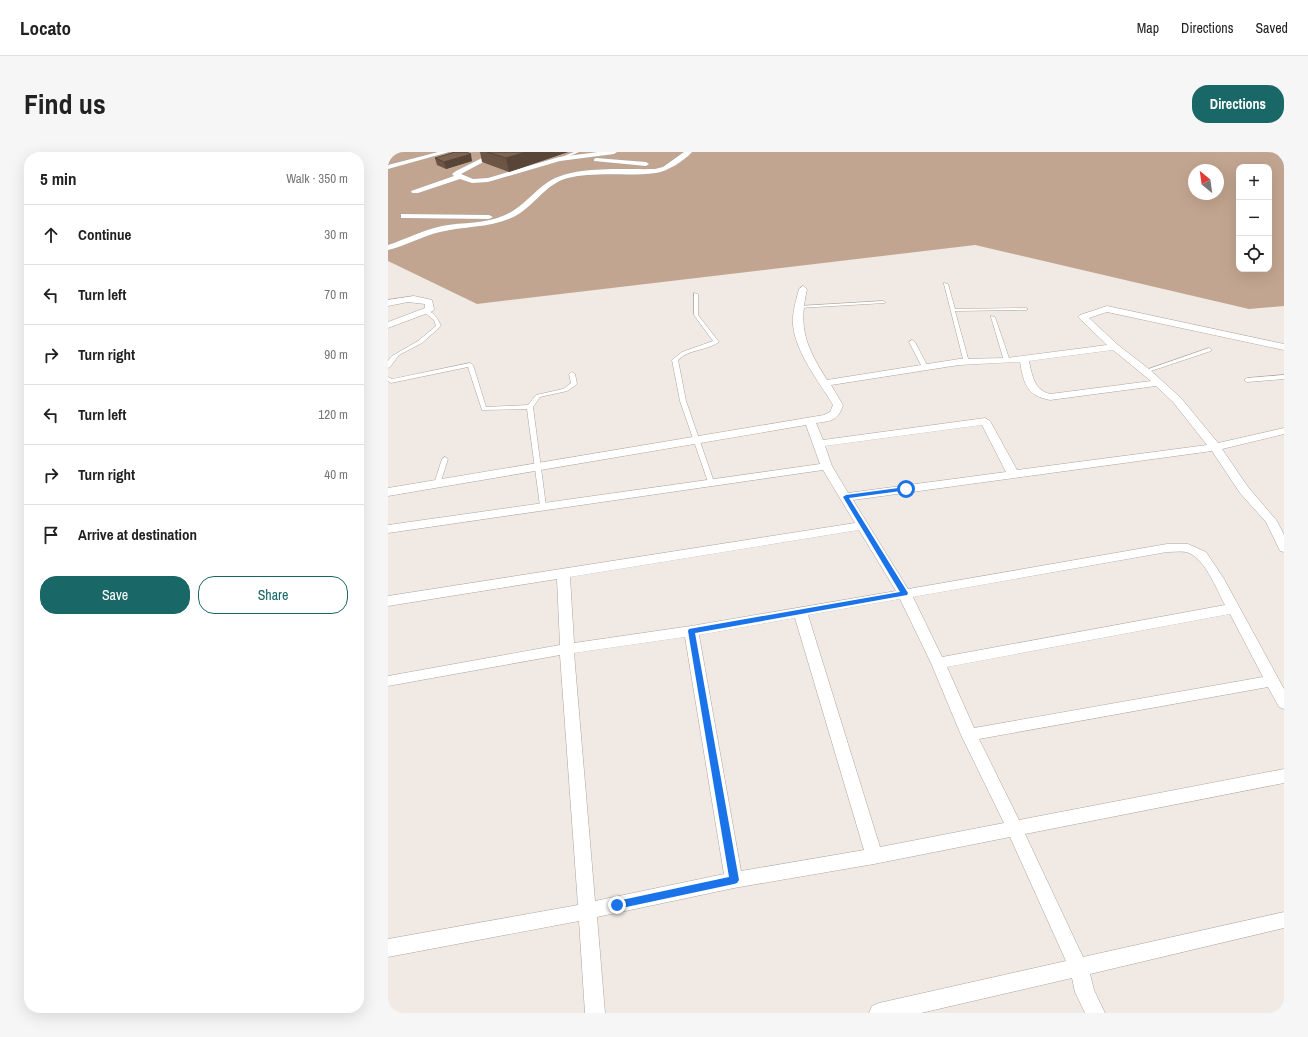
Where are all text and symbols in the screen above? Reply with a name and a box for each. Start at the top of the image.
text: Locato [20,15,71,41]
text: Map [1137,19,1159,37]
text: Directions [1181,19,1233,37]
text: Saved [1255,19,1288,37]
text: Find us [24,85,106,123]
button: Directions [1192,85,1284,123]
north arrow [1188,164,1224,200]
map controls [1236,164,1272,272]
button: + [1236,164,1272,200]
text: 5 min [40,167,76,190]
text: Walk · 350 m [286,170,348,187]
button: − [1236,200,1272,236]
icon: ahead [40,224,62,246]
text: Continue [78,224,131,245]
text: 30 m [324,226,348,243]
button: locate [1236,236,1272,272]
icon: left [40,284,62,306]
text: Turn left [78,284,126,305]
text: 70 m [324,286,348,303]
icon: right [40,344,62,366]
text: Turn right [78,344,135,365]
text: 90 m [324,346,348,363]
icon: left [40,404,62,426]
text: Turn left [78,404,126,425]
text: 120 m [318,406,348,423]
icon: right [40,464,62,486]
text: Turn right [78,464,135,485]
text: 40 m [324,466,348,483]
route start [897,480,915,498]
icon: arrive [40,524,62,546]
text: Arrive at destination [78,524,197,545]
button: Save [40,576,190,614]
button: Share [198,576,348,614]
route end [608,896,626,914]

